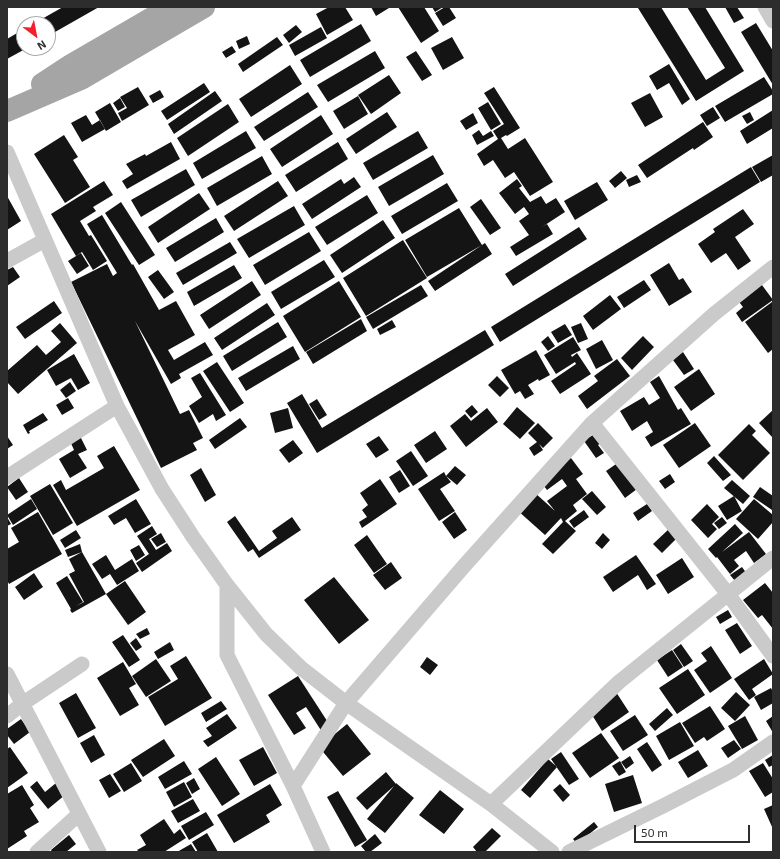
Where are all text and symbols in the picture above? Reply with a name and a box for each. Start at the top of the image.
north arrow [16,16,56,56]
text: N [35,38,49,53]
scale bar [636,817,752,843]
text: 50 m [641,825,668,839]

